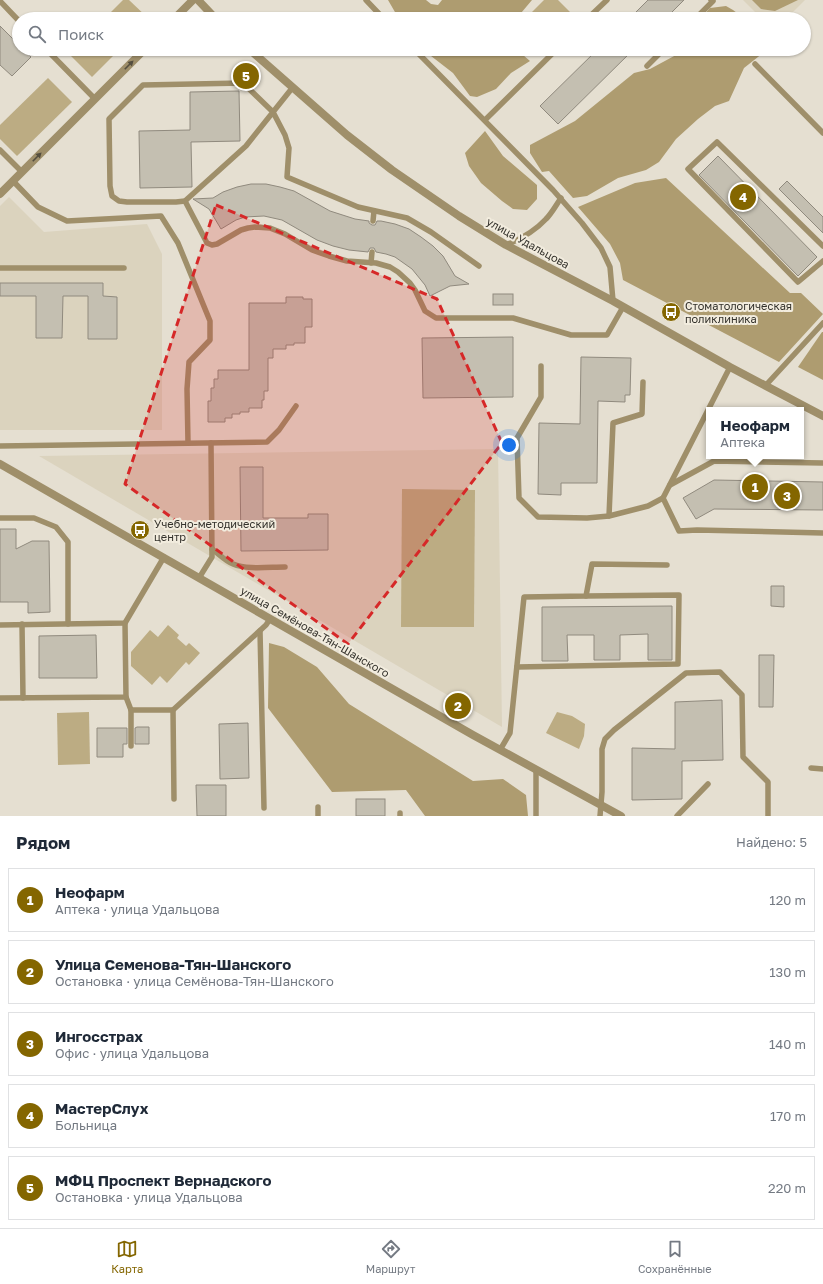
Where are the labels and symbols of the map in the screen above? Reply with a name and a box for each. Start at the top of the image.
one-way arrow [124,60,134,69]
pin: 5 [233,61,259,91]
one-way arrow [32,152,42,162]
pin: 4 [730,182,756,212]
street label: улица Удальцова [485,214,572,271]
place label: Стоматологическая поликлиника [685,299,792,325]
bus stop icon: Стоматологическая поликлиника [660,301,682,323]
your location [499,435,519,455]
pin: 1 [742,472,768,502]
pin: 3 [774,481,800,511]
place label: Учебно-методический центр [154,517,275,543]
bus stop icon: Учебно-методический центр [129,519,151,541]
street label: улица Семёнова-Тян-Шанского [239,584,392,680]
pin: 2 [445,691,471,721]

